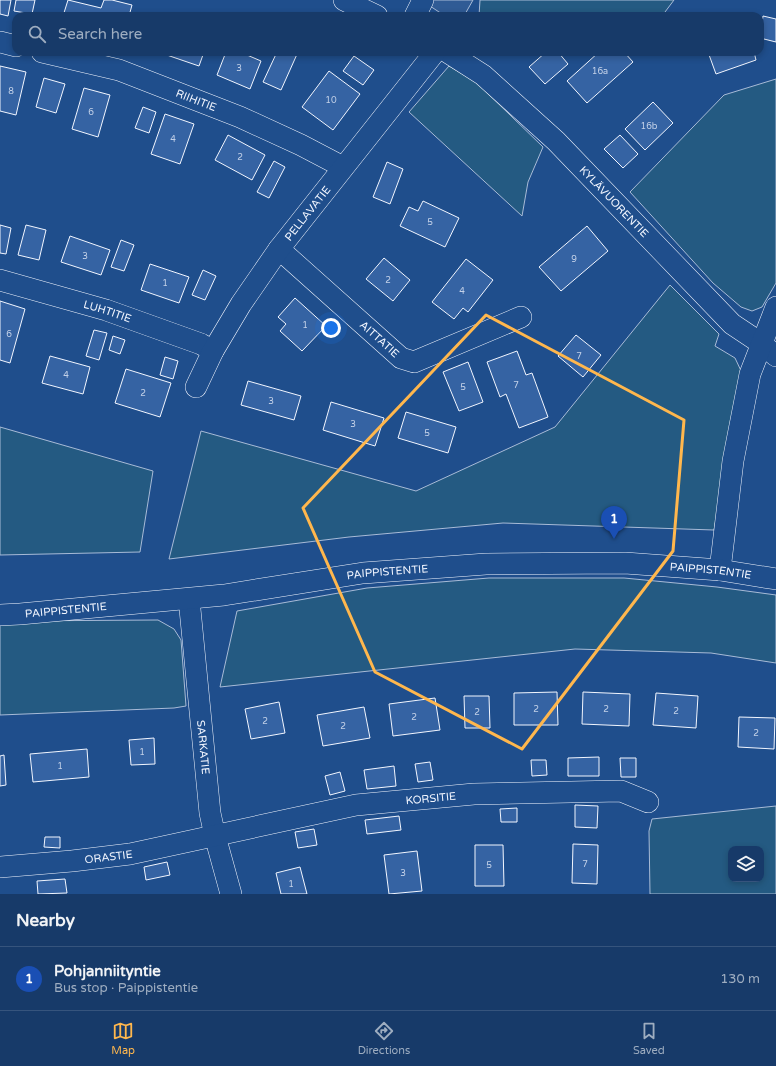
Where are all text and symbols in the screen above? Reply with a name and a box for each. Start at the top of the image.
search box [12,12,764,56]
icon: search [26,23,48,45]
text: Search here [58,25,142,43]
house number: 3 [236,63,242,74]
house number: 16a [592,66,608,77]
house number: 8 [8,86,14,97]
street label: RIIHITIE [174,87,218,114]
house number: 10 [325,95,337,106]
house number: 6 [88,107,94,118]
house number: 16b [641,121,658,132]
house number: 4 [170,134,176,145]
house number: 2 [237,152,243,163]
street label: KYLÄVUORENTIE [577,163,651,240]
street label: PELLAVATIE [282,184,333,244]
house number: 5 [427,217,433,228]
house number: 3 [82,251,88,262]
house number: 9 [571,254,577,265]
house number: 2 [385,275,391,286]
house number: 1 [162,278,168,289]
house number: 4 [459,286,465,297]
street label: LUHTITIE [82,298,133,326]
your location [321,318,341,338]
street label: AITTATIE [357,318,402,360]
house number: 1 [302,320,308,331]
house number: 6 [6,329,12,340]
house number: 7 [576,351,582,362]
house number: 4 [63,370,69,381]
house number: 7 [513,380,519,391]
house number: 5 [460,382,466,393]
house number: 2 [140,388,146,399]
house number: 3 [268,396,274,407]
house number: 3 [350,419,356,430]
house number: 5 [424,428,430,439]
pin: 1 [601,506,627,539]
street label: PAIPPISTENTIE [669,560,752,582]
street label: PAIPPISTENTIE [346,562,429,583]
street label: PAIPPISTENTIE [24,600,107,621]
house number: 2 [533,704,539,715]
house number: 2 [603,704,609,715]
house number: 2 [673,706,679,717]
house number: 2 [474,707,480,718]
house number: 2 [411,712,417,723]
house number: 2 [262,716,268,727]
street label: SARKATIE [194,720,212,775]
house number: 2 [340,721,346,732]
house number: 2 [753,728,759,739]
house number: 1 [139,747,145,758]
house number: 1 [57,761,63,772]
street label: KORSITIE [405,790,457,807]
map controls [728,846,764,882]
button: layers [728,846,764,882]
street label: ORASTIE [84,848,133,866]
house number: 7 [582,859,588,870]
house number: 5 [486,860,492,871]
house number: 3 [400,868,406,879]
house number: 1 [288,879,294,890]
text: Nearby [16,910,75,931]
text: Pohjanniityntie [54,962,161,980]
text: 1 [25,971,33,987]
text: 130 m [720,971,760,987]
text: Bus stop · Paippistentie [54,980,198,996]
tab: Map [111,1020,135,1057]
tab: Directions [358,1020,410,1057]
tab: Saved [633,1020,665,1057]

